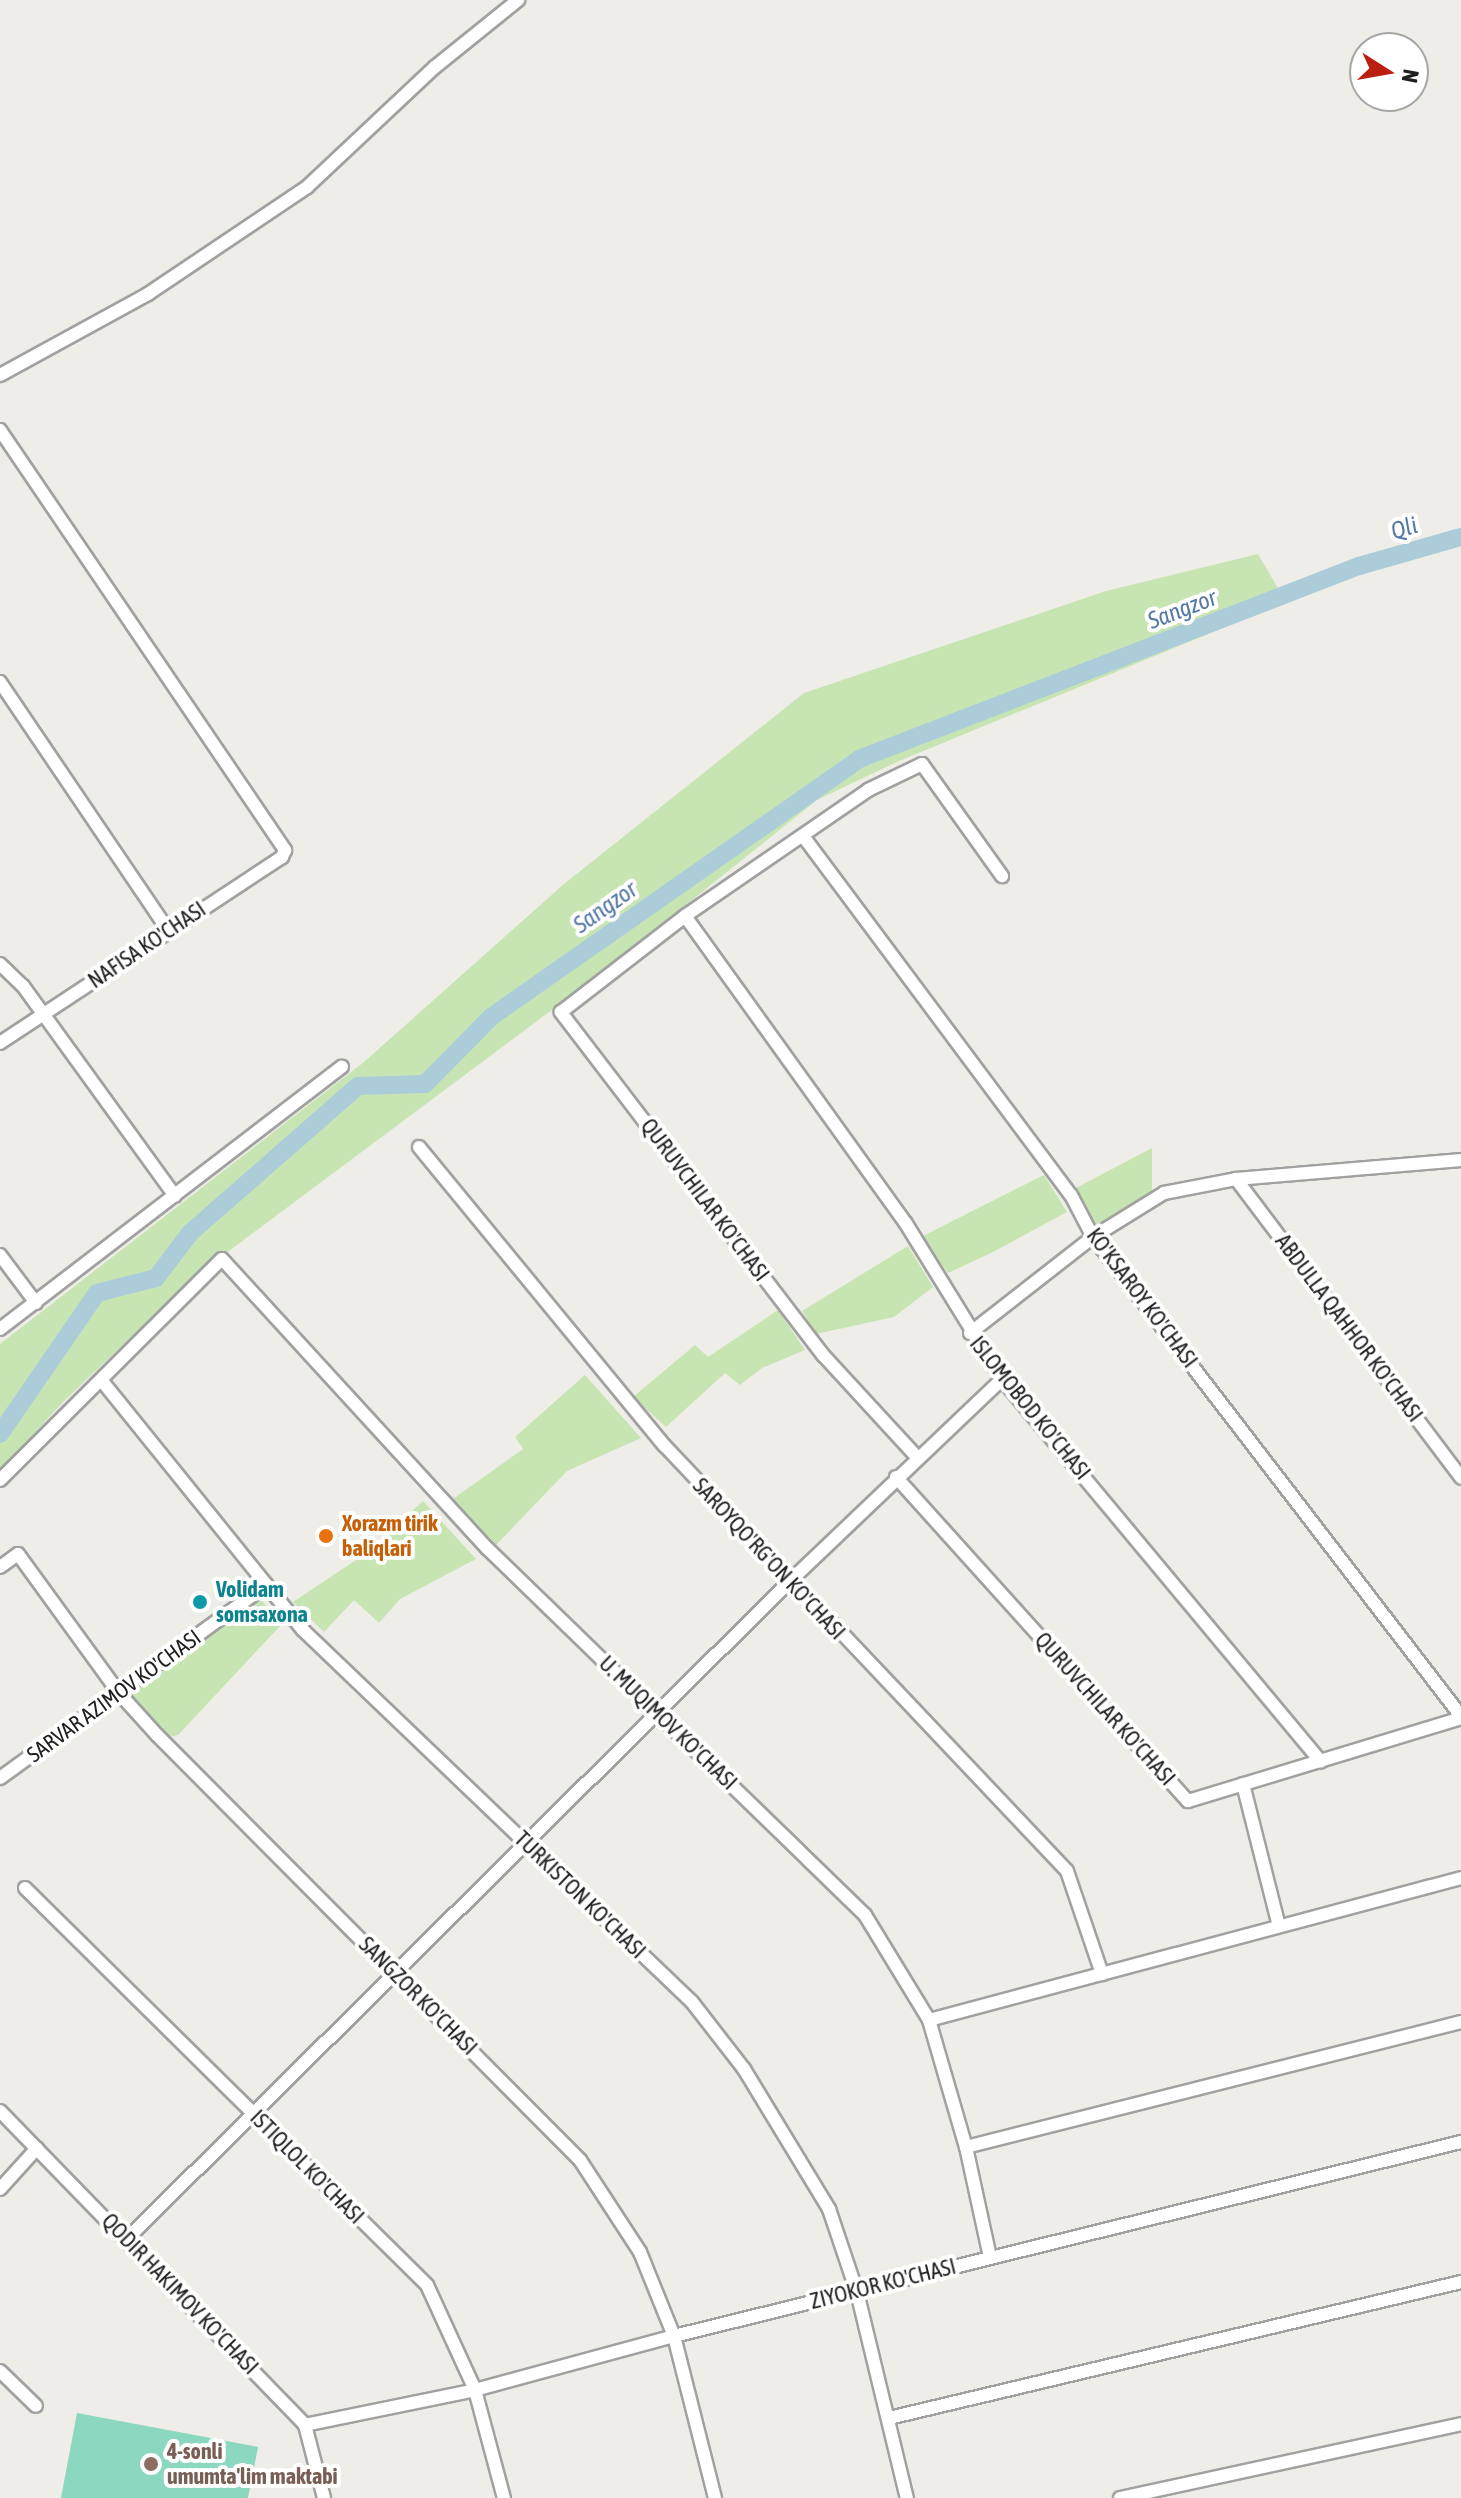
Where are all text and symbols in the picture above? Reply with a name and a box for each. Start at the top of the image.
north arrow [1349,32,1429,112]
text: N [1397,67,1425,85]
water label: Qli [1388,511,1420,545]
water label: Sangzor [1144,583,1220,635]
water label: Sangzor [568,875,642,939]
street label: NAFISA KO'CHASI [83,896,211,994]
street label: QURUVCHILAR KO'CHASI [635,1113,775,1287]
street label: KO'KSAROY KO'CHASI [1081,1223,1203,1373]
street label: ABDULLA QAHHOR KO'CHASI [1270,1229,1428,1427]
street label: ISLOMOBOD KO'CHASI [964,1331,1096,1485]
street label: SAROYQO'RG'ON KO'CHASI [687,1473,851,1645]
place label: Xorazm tirik baliqlari [342,1510,438,1562]
marker: Xorazm tirik baliqlari [317,1527,335,1545]
place label: Volidam somsaxona [216,1576,308,1628]
marker: Volidam somsaxona [191,1593,209,1611]
street label: SARVAR AZIMOV KO'CHASI [22,1624,206,1768]
street label: QURUVCHILAR KO'CHASI [1029,1627,1181,1791]
street label: U. MUQIMOV KO'CHASI [593,1650,743,1796]
street label: TURKISTON KO'CHASI [509,1826,651,1964]
street label: SANGZOR KO'CHASI [353,1931,483,2061]
street label: ISTIQLOL KO'CHASI [245,2105,369,2229]
street label: QODIR HAKIMOV KO'CHASI [96,2208,264,2380]
street label: ZIYOKOR KO'CHASI [807,2253,959,2315]
place label: 4-sonli umumta'lim maktabi [167,2438,338,2490]
marker: 4-sonli umumta'lim maktabi [142,2455,160,2473]

